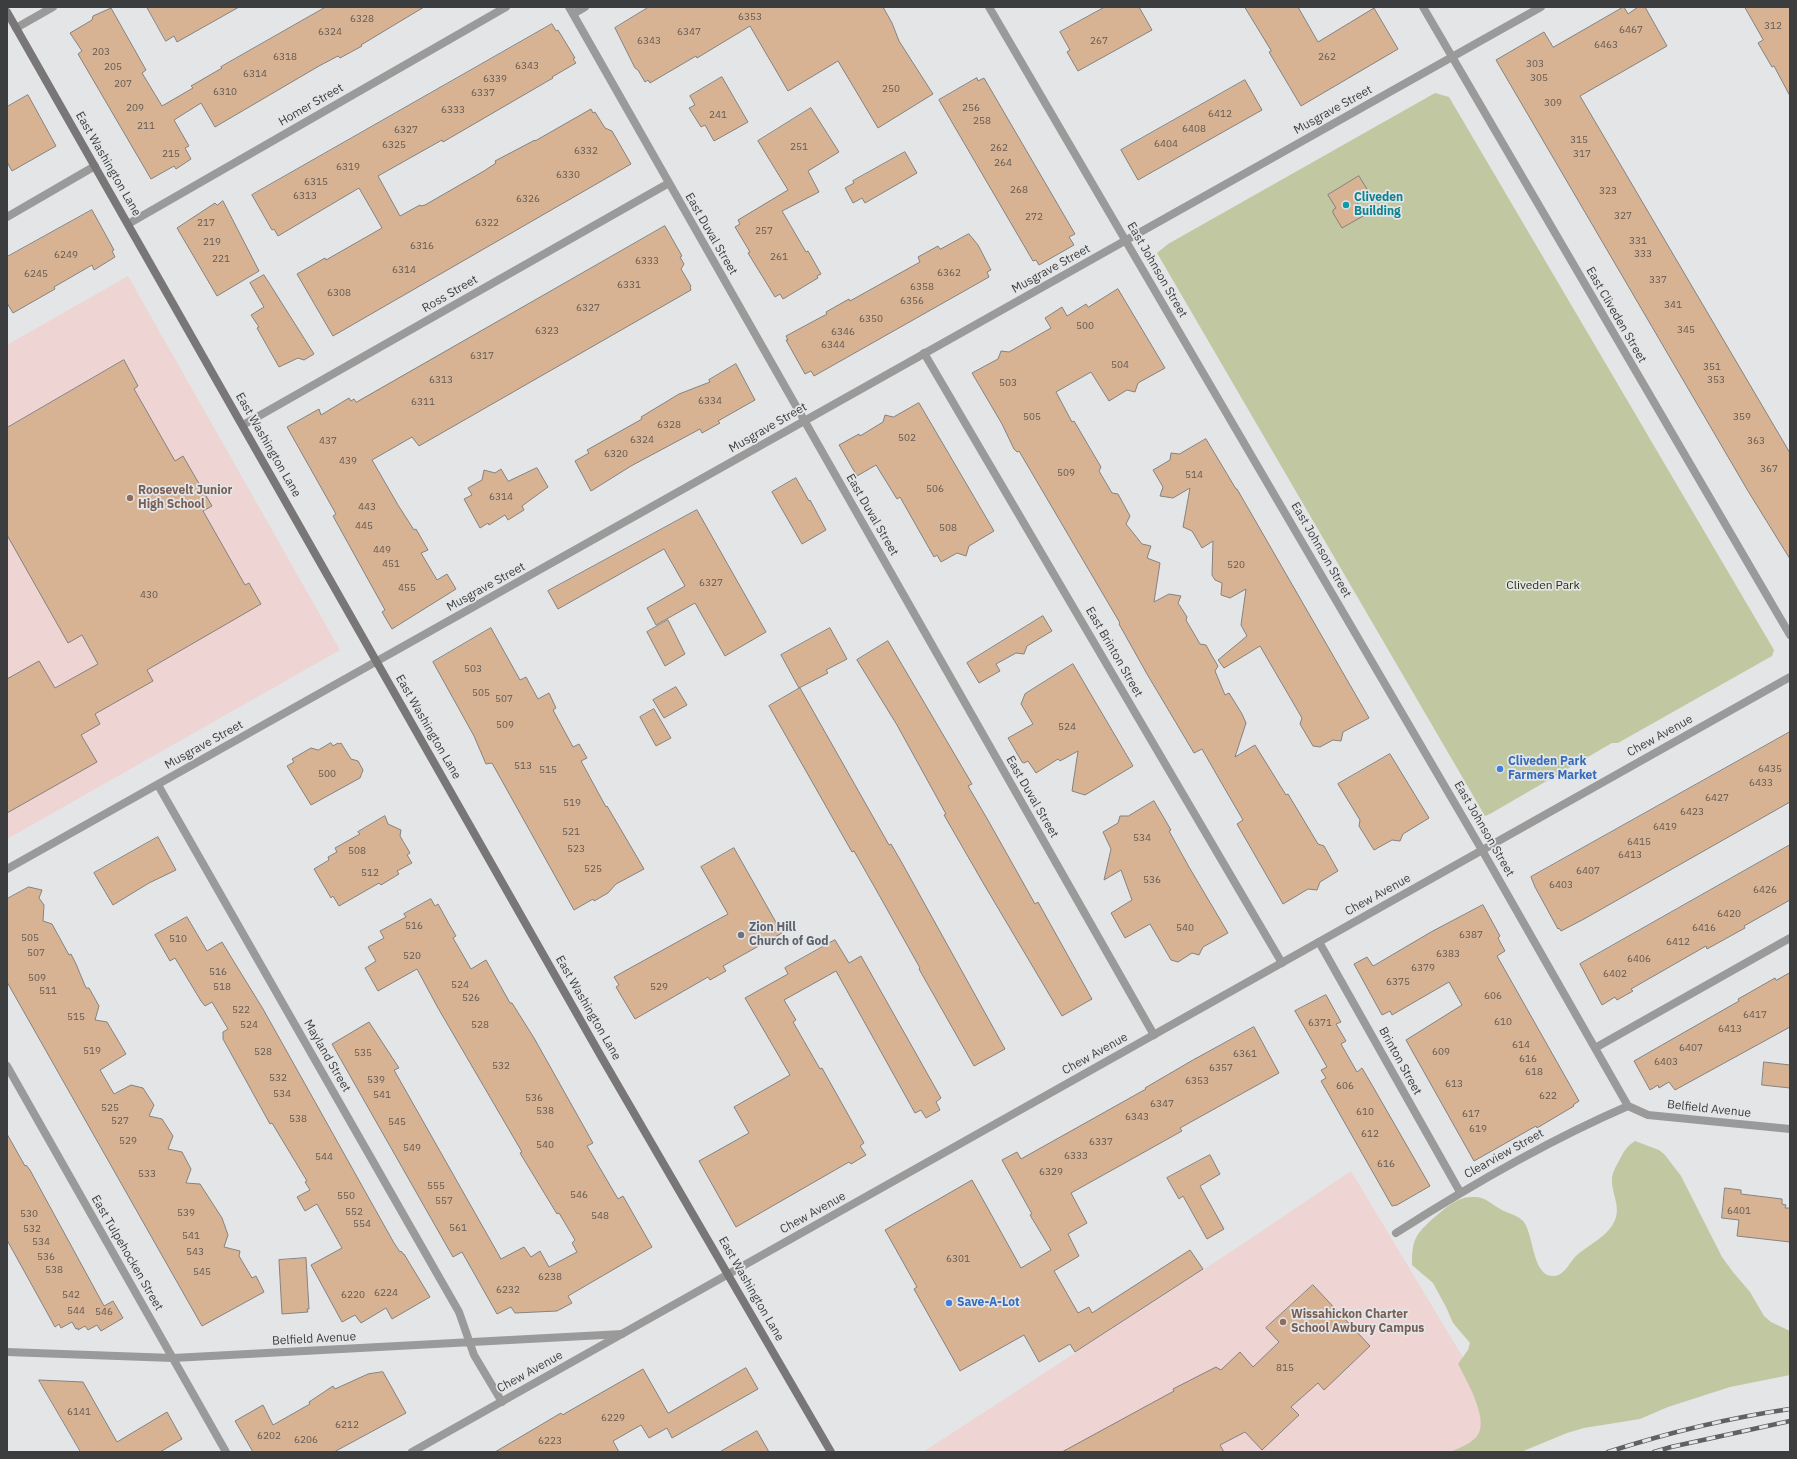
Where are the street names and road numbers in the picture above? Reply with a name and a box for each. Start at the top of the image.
street label: Homer Street [276,81,346,129]
street label: Musgrave Street [1291,83,1375,137]
street label: East Washington Lane [72,109,144,219]
street label: East Duval Street [682,190,740,278]
street label: East Johnson Street [1124,220,1190,320]
street label: Musgrave Street [1009,242,1093,296]
street label: East Cliveden Street [1583,264,1649,366]
street label: Ross Street [420,272,480,316]
street label: East Washington Lane [232,390,304,500]
street label: Musgrave Street [727,400,809,456]
street label: East Duval Street [843,471,901,559]
street label: East Johnson Street [1288,500,1354,600]
street label: Musgrave Street [444,560,528,614]
street label: East Brinton Street [1082,604,1146,700]
street label: East Washington Lane [392,672,464,782]
street label: Chew Avenue [1625,712,1695,760]
street label: Musgrave Street [162,718,246,772]
street label: East Duval Street [1003,753,1061,841]
street label: East Johnson Street [1451,779,1517,879]
street label: Chew Avenue [1343,871,1413,919]
street label: East Washington Lane [552,953,624,1063]
street label: Mayland Street [300,1017,354,1095]
street label: Brinton Street [1375,1024,1425,1098]
street label: Chew Avenue [1060,1030,1130,1078]
street label: Belfield Avenue [1666,1097,1752,1121]
street label: Clearview Street [1462,1126,1546,1182]
street label: Chew Avenue [778,1189,848,1237]
street label: East Tulpehocken Street [88,1193,166,1313]
street label: East Washington Lane [715,1234,787,1344]
street label: Belfield Avenue [272,1330,356,1348]
street label: Chew Avenue [495,1348,565,1396]

